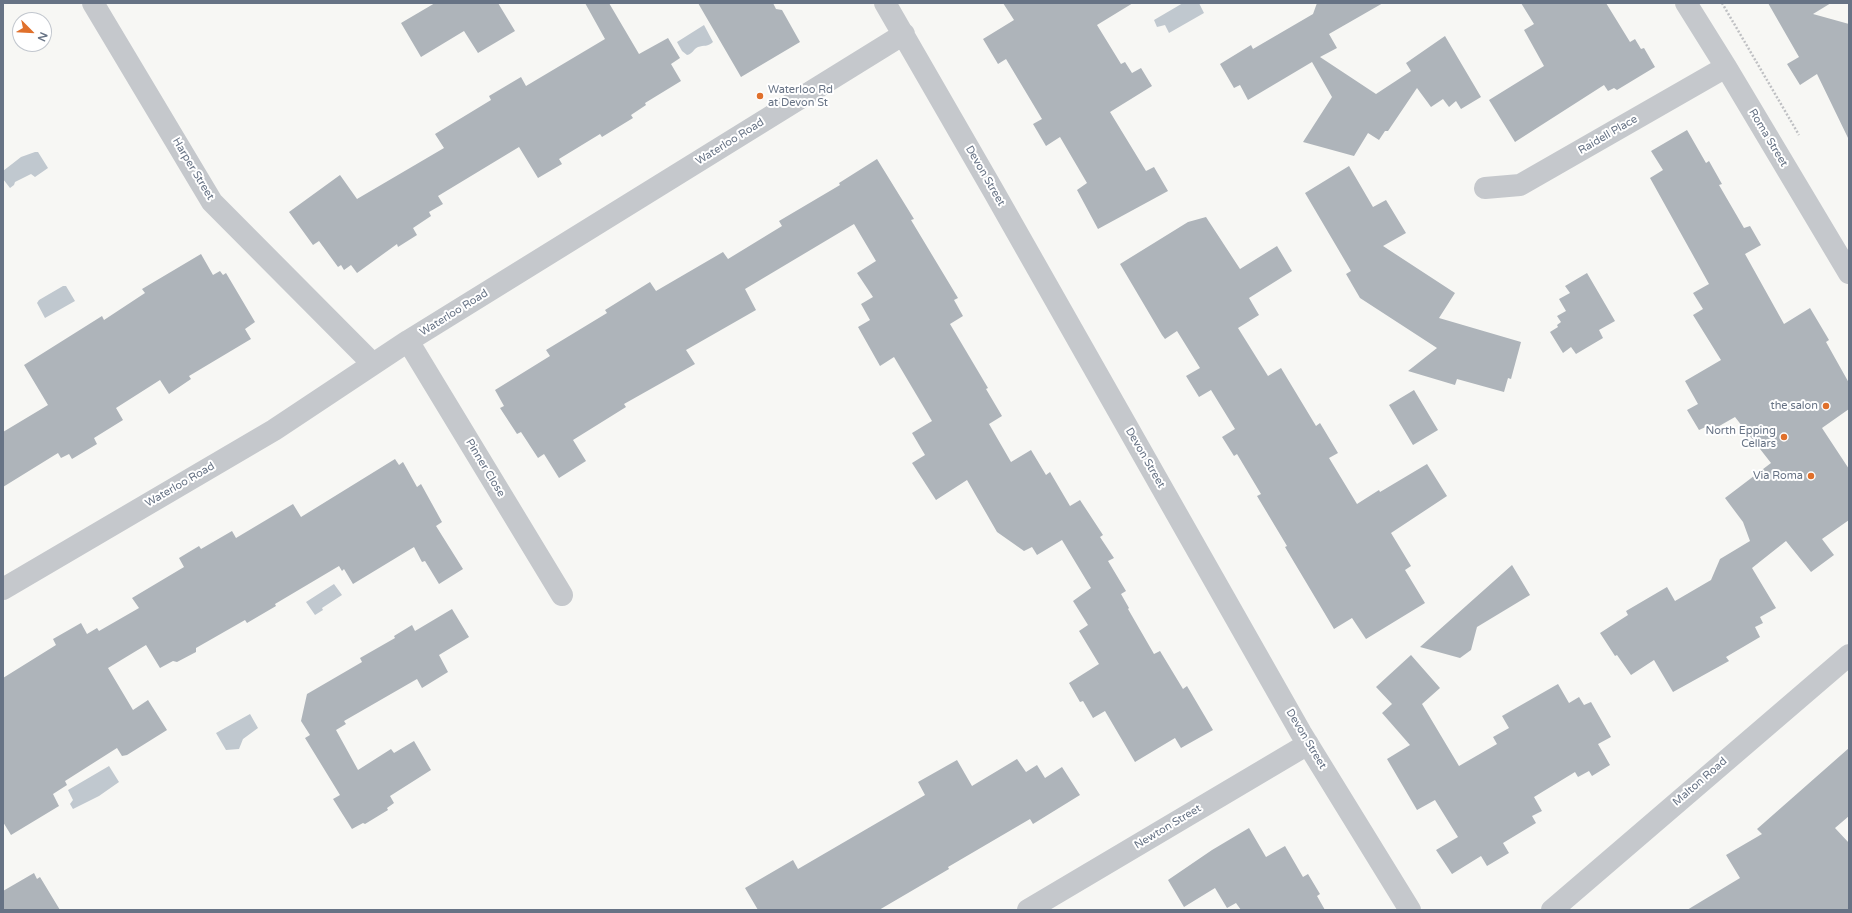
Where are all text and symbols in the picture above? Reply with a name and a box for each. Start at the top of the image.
north arrow [12,12,52,52]
text: N [35,30,50,43]
place label: Waterloo Rd at Devon St [768,83,833,109]
marker: Waterloo Rd at Devon St [755,91,765,101]
street label: Roma Street [1746,107,1790,169]
street label: Raidell Place [1576,113,1640,157]
street label: Waterloo Road [693,116,767,168]
street label: Harper Street [169,135,217,203]
street label: Devon Street [962,143,1008,209]
street label: Waterloo Road [417,287,491,339]
place label: the salon [1770,399,1818,413]
marker: the salon [1821,401,1831,411]
place label: North Epping Cellars [1705,424,1776,450]
street label: Devon Street [1122,425,1168,491]
marker: North Epping Cellars [1779,432,1789,442]
street label: Pinner Close [463,437,507,499]
street label: Waterloo Road [143,460,217,510]
place label: Via Roma [1753,469,1803,483]
marker: Via Roma [1806,471,1816,481]
street label: Devon Street [1283,707,1329,771]
street label: Malton Road [1670,755,1730,809]
street label: Newton Street [1132,802,1204,852]

